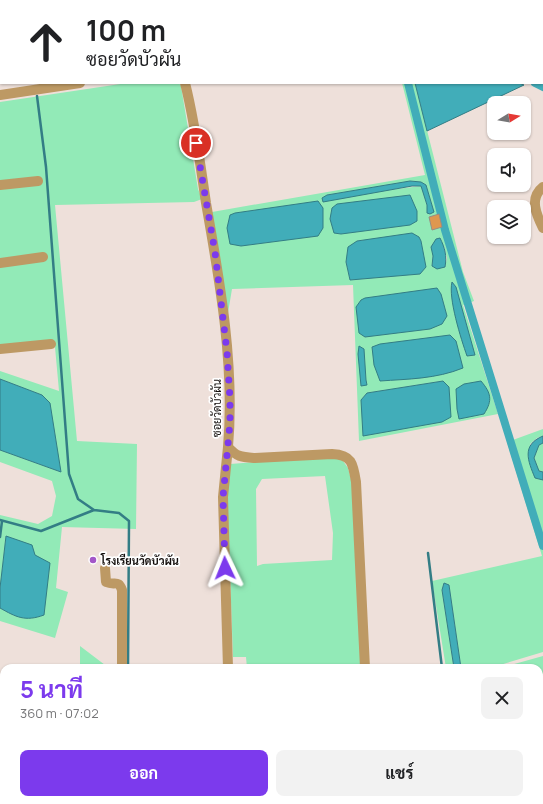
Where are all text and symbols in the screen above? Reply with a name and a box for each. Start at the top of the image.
text: 100 m [86,11,166,49]
icon: ahead [20,16,72,68]
text: ซอยวัดบัวผัน [86,47,181,71]
north arrow [487,96,531,140]
map controls [487,96,531,244]
pin [179,126,213,160]
icon: arrive [185,132,207,154]
button: sound [487,148,531,192]
button: layers [487,200,531,244]
street label: ซอยวัดบัวผัน [209,379,224,437]
position arrow [204,547,246,589]
place label: โรงเรียนวัดบัวผัน [100,553,179,568]
marker: โรงเรียนวัดบัวผัน [88,555,98,565]
text: 5 นาที [20,672,83,705]
button: close [481,677,523,719]
text: 360 m · 07:02 [20,704,99,722]
button: ออก [20,750,268,796]
button: แชร์ [276,750,523,796]

